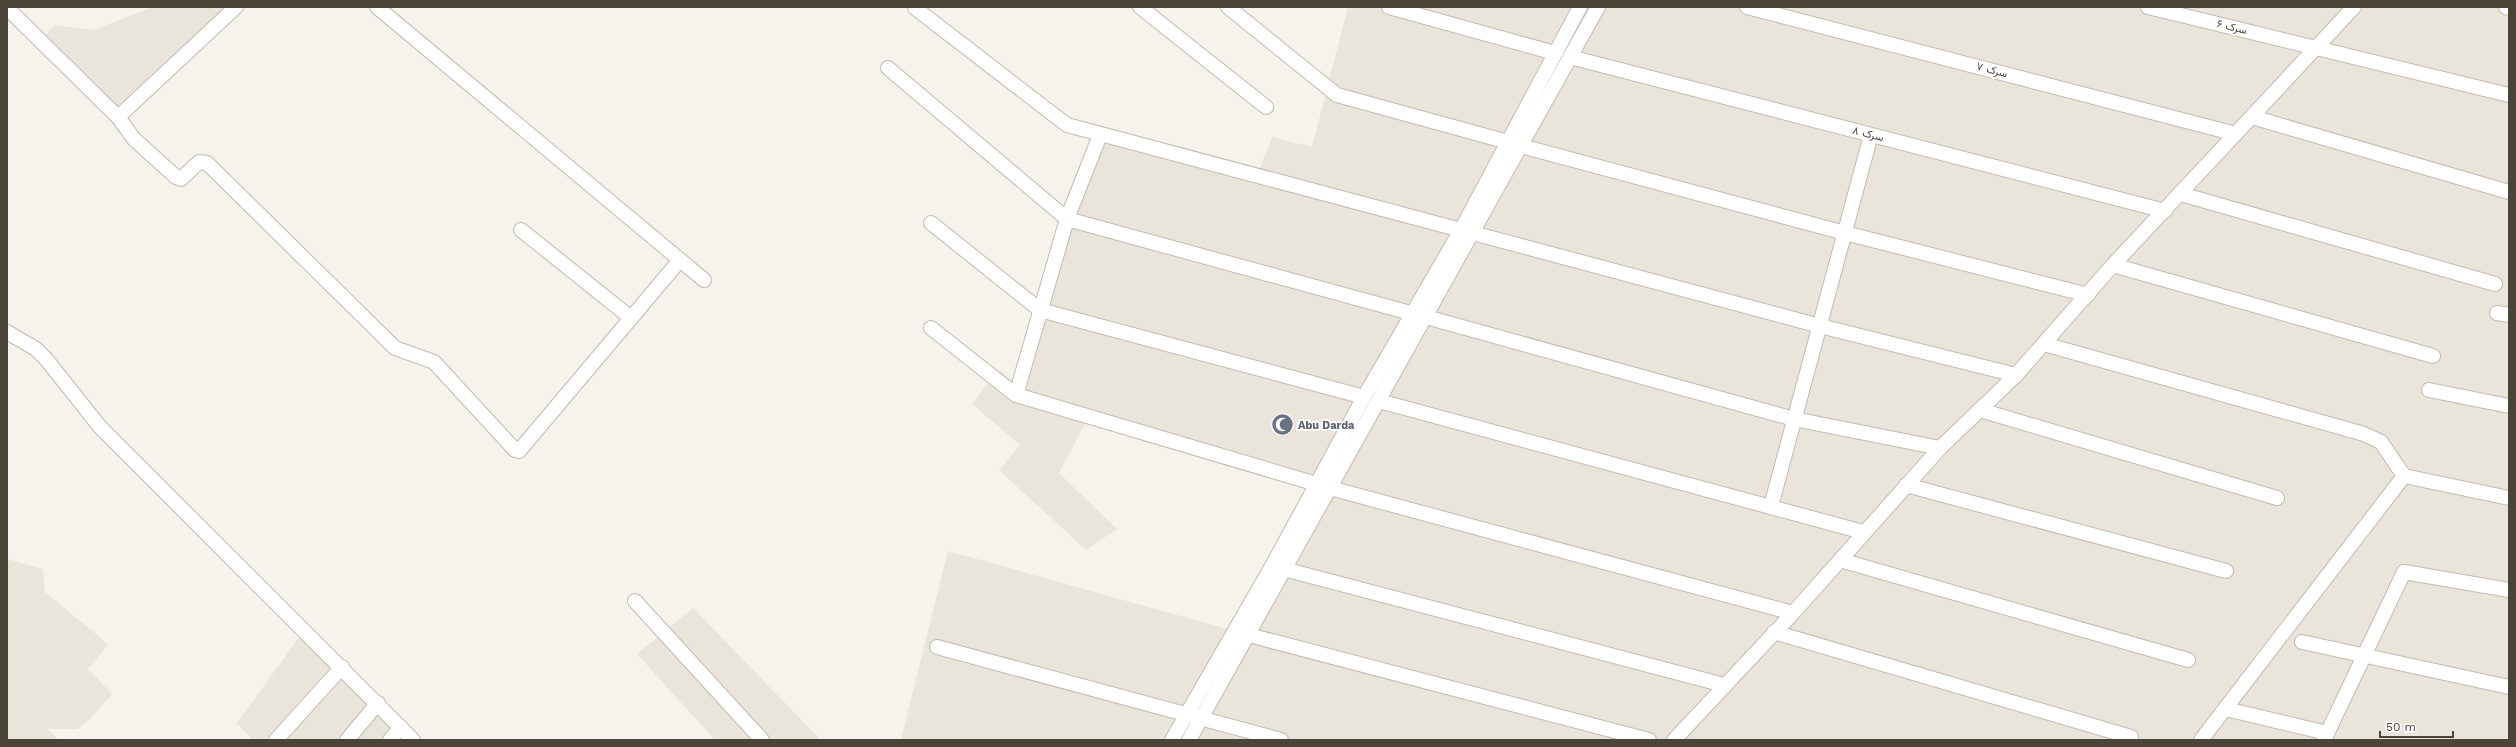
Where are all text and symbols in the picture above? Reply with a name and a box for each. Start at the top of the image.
street label: سرک ۶ [2216,17,2249,37]
street label: سرک ۷ [1975,60,2009,80]
street label: سرک ۸ [1851,124,1885,144]
mosque icon: Abu Darda [1269,412,1295,438]
place label: Abu Darda [1298,419,1355,432]
scale bar [2380,713,2453,739]
text: 50 m [2386,720,2416,734]

